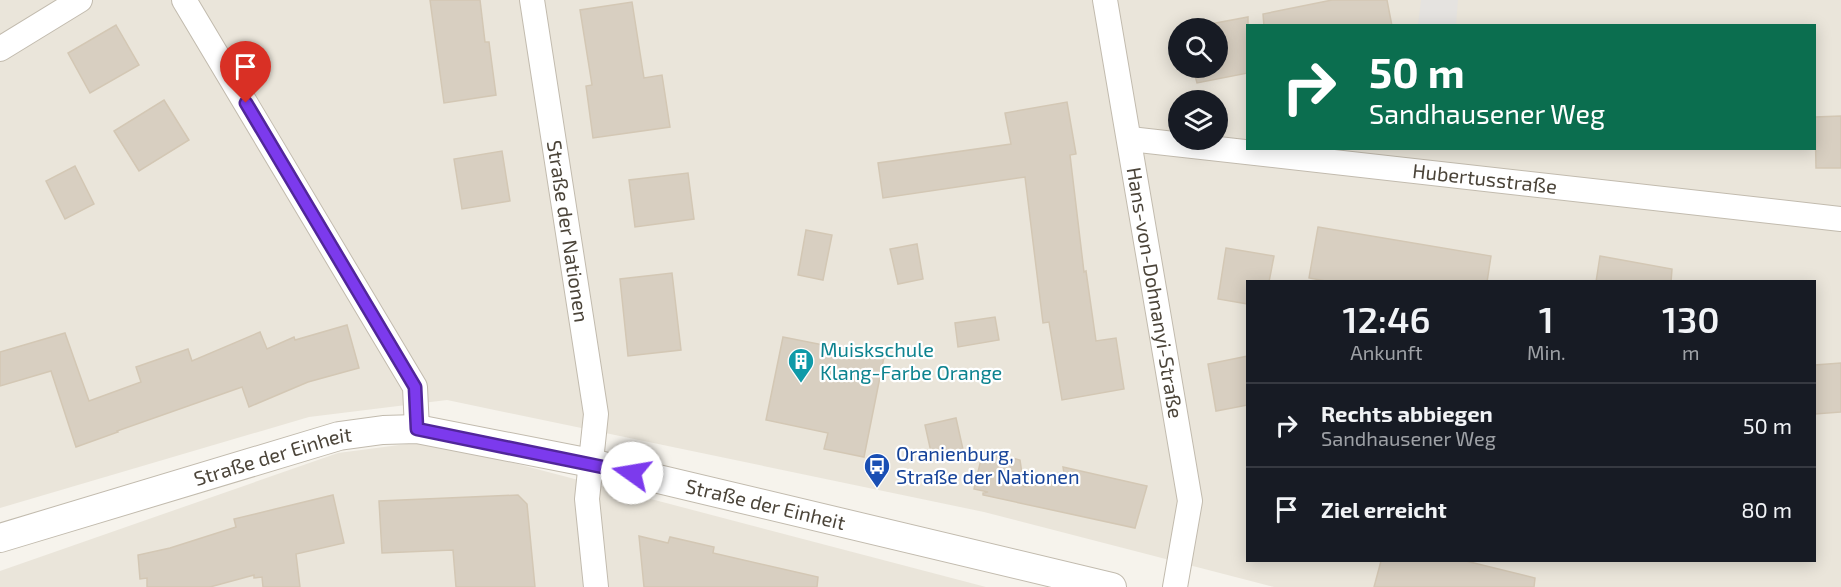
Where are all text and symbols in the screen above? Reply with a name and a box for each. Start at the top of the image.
map controls [1168,18,1228,150]
button: search [1168,18,1228,78]
pin [220,41,271,103]
text: 50 m [1369,46,1465,96]
icon: right [1270,48,1348,126]
icon: arrive [229,50,262,83]
button: layers [1168,90,1228,150]
text: Sandhausener Weg [1369,97,1605,129]
street label: Straße der Nationen [543,138,595,324]
street label: Hubertusstraße [1411,158,1558,198]
street label: Hans-von-Dohnanyi-Straße [1123,165,1189,420]
text: 12:46 [1342,297,1431,340]
text: 1 [1539,297,1554,340]
text: 130 [1662,297,1720,340]
place label: Muiskschule Klang-Farbe Orange [820,337,1002,384]
text: Ankunft [1350,340,1423,364]
text: Min. [1527,340,1566,364]
text: m [1682,340,1700,364]
building icon: Muiskschule Klang-Farbe Orange [786,346,816,384]
text: Rechts abbiegen [1321,400,1493,426]
icon: right [1270,409,1303,442]
text: 50 m [1743,412,1792,438]
street label: Straße der Einheit [191,421,353,490]
text: Sandhausener Weg [1321,426,1496,450]
position arrow [600,441,664,505]
place label: Oranienburg, Straße der Nationen [896,441,1080,488]
bus stop icon: Oranienburg, Straße der Nationen [862,451,892,489]
street label: Straße der Einheit [683,473,848,534]
icon: arrive [1270,493,1303,526]
text: Ziel erreicht [1321,496,1447,522]
text: 80 m [1741,496,1792,522]

